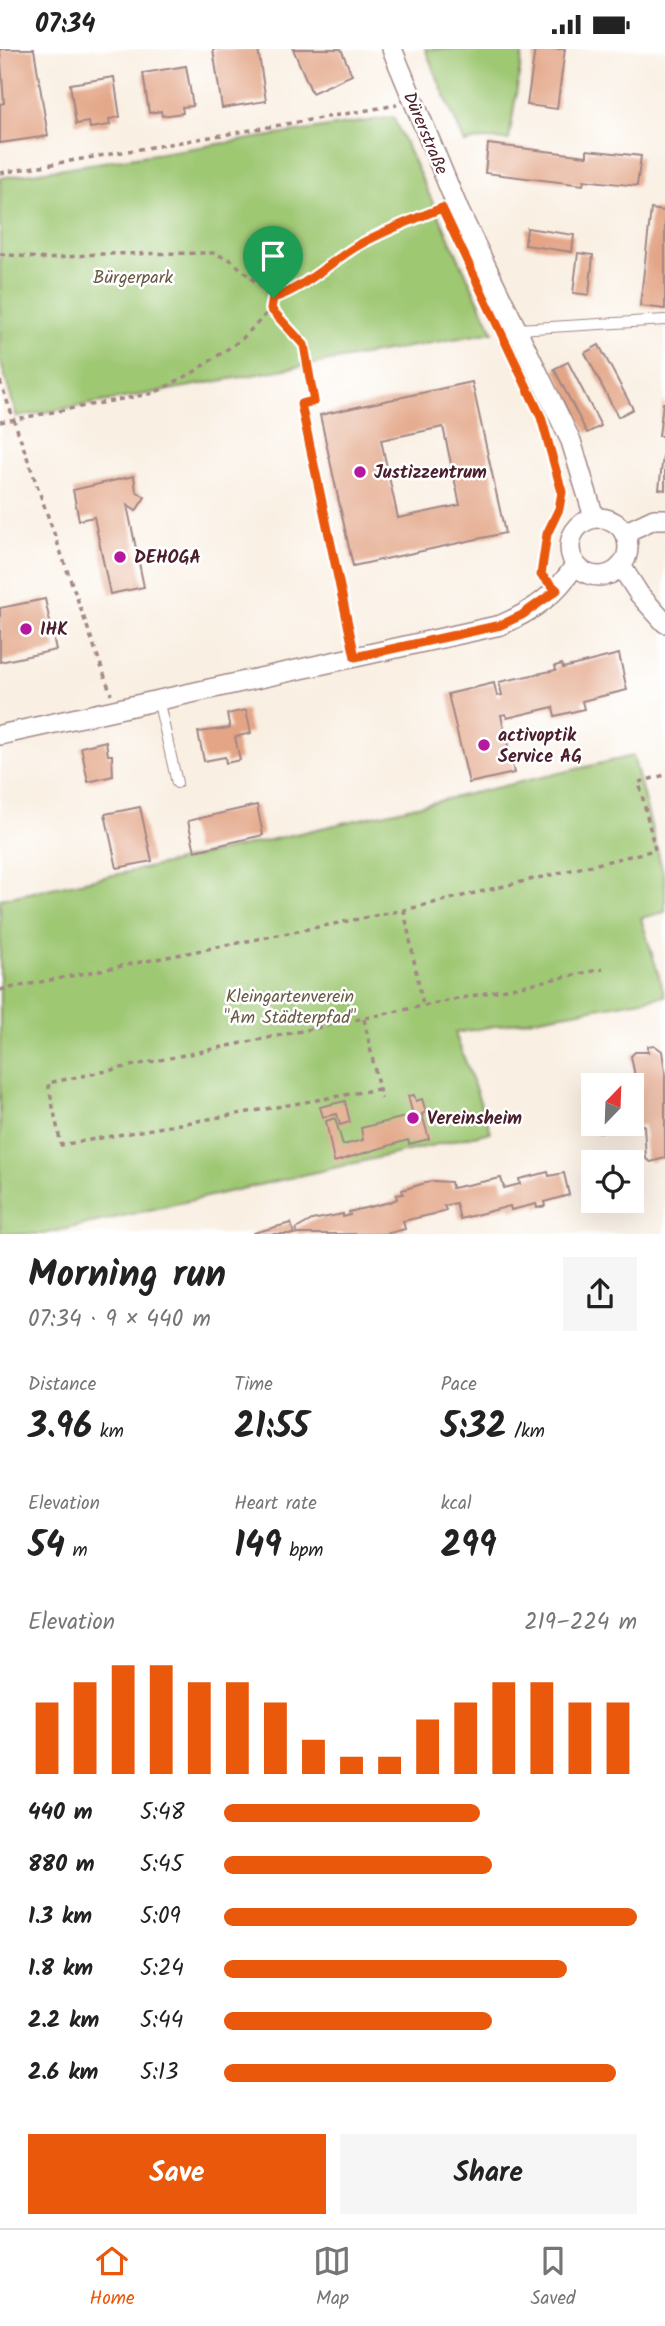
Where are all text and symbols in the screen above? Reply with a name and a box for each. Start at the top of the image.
text: 07:34 [35,4,95,46]
street label: Dürerstraße [394,87,455,180]
pin [243,226,303,298]
icon: arrive [254,237,292,275]
park label: Bürgerpark [93,264,174,293]
place label: Justizzentrum [374,459,487,488]
marker: Justizzentrum [352,464,368,480]
place label: DEHOGA [134,544,201,573]
marker: DEHOGA [112,549,128,565]
place label: IHK [40,616,68,645]
marker: IHK [18,621,34,637]
place label: activoptik Service AG [498,722,582,772]
marker: activoptik Service AG [476,737,492,753]
park label: Kleingartenverein "Am Städterpfad" [224,983,356,1033]
north arrow [581,1073,644,1136]
map controls [581,1073,644,1213]
place label: Vereinsheim [427,1105,522,1134]
marker: Vereinsheim [405,1110,421,1126]
button: locate [581,1150,644,1213]
text: Morning run [28,1246,226,1306]
button: share [563,1257,637,1331]
text: 07:34 · 9 × 440 m [28,1302,211,1338]
text: Distance [28,1370,96,1400]
text: Time [234,1370,273,1400]
text: Pace [441,1370,477,1400]
text: 3.96 [28,1400,92,1456]
text: 21:55 [234,1400,309,1456]
text: 5:32 [441,1400,507,1456]
text: km [92,1417,124,1447]
text: /km [507,1417,545,1447]
text: Elevation [28,1489,100,1519]
text: Heart rate [234,1489,317,1519]
text: kcal [441,1489,472,1519]
text: 54 [28,1519,65,1575]
text: 149 [234,1519,282,1575]
text: 299 [441,1519,496,1575]
text: m [65,1536,88,1566]
text: bpm [282,1536,324,1566]
text: Elevation [28,1605,115,1641]
text: 219–224 m [524,1605,637,1641]
text: 440 m [28,1795,93,1831]
text: 5:48 [140,1795,185,1831]
text: 880 m [28,1847,95,1883]
text: 5:45 [140,1847,183,1883]
text: 1.3 km [28,1899,92,1935]
text: 5:09 [140,1899,181,1935]
text: 1.8 km [28,1951,93,1987]
text: 5:24 [140,1951,184,1987]
text: 2.2 km [28,2003,99,2039]
text: 5:44 [140,2003,183,2039]
text: 2.6 km [28,2055,98,2091]
text: 5:13 [140,2055,178,2091]
button: Save [28,2134,326,2214]
button: Share [340,2134,637,2214]
tab: Home [89,2242,135,2314]
tab: Map [313,2242,351,2314]
tab: Saved [530,2242,576,2314]

